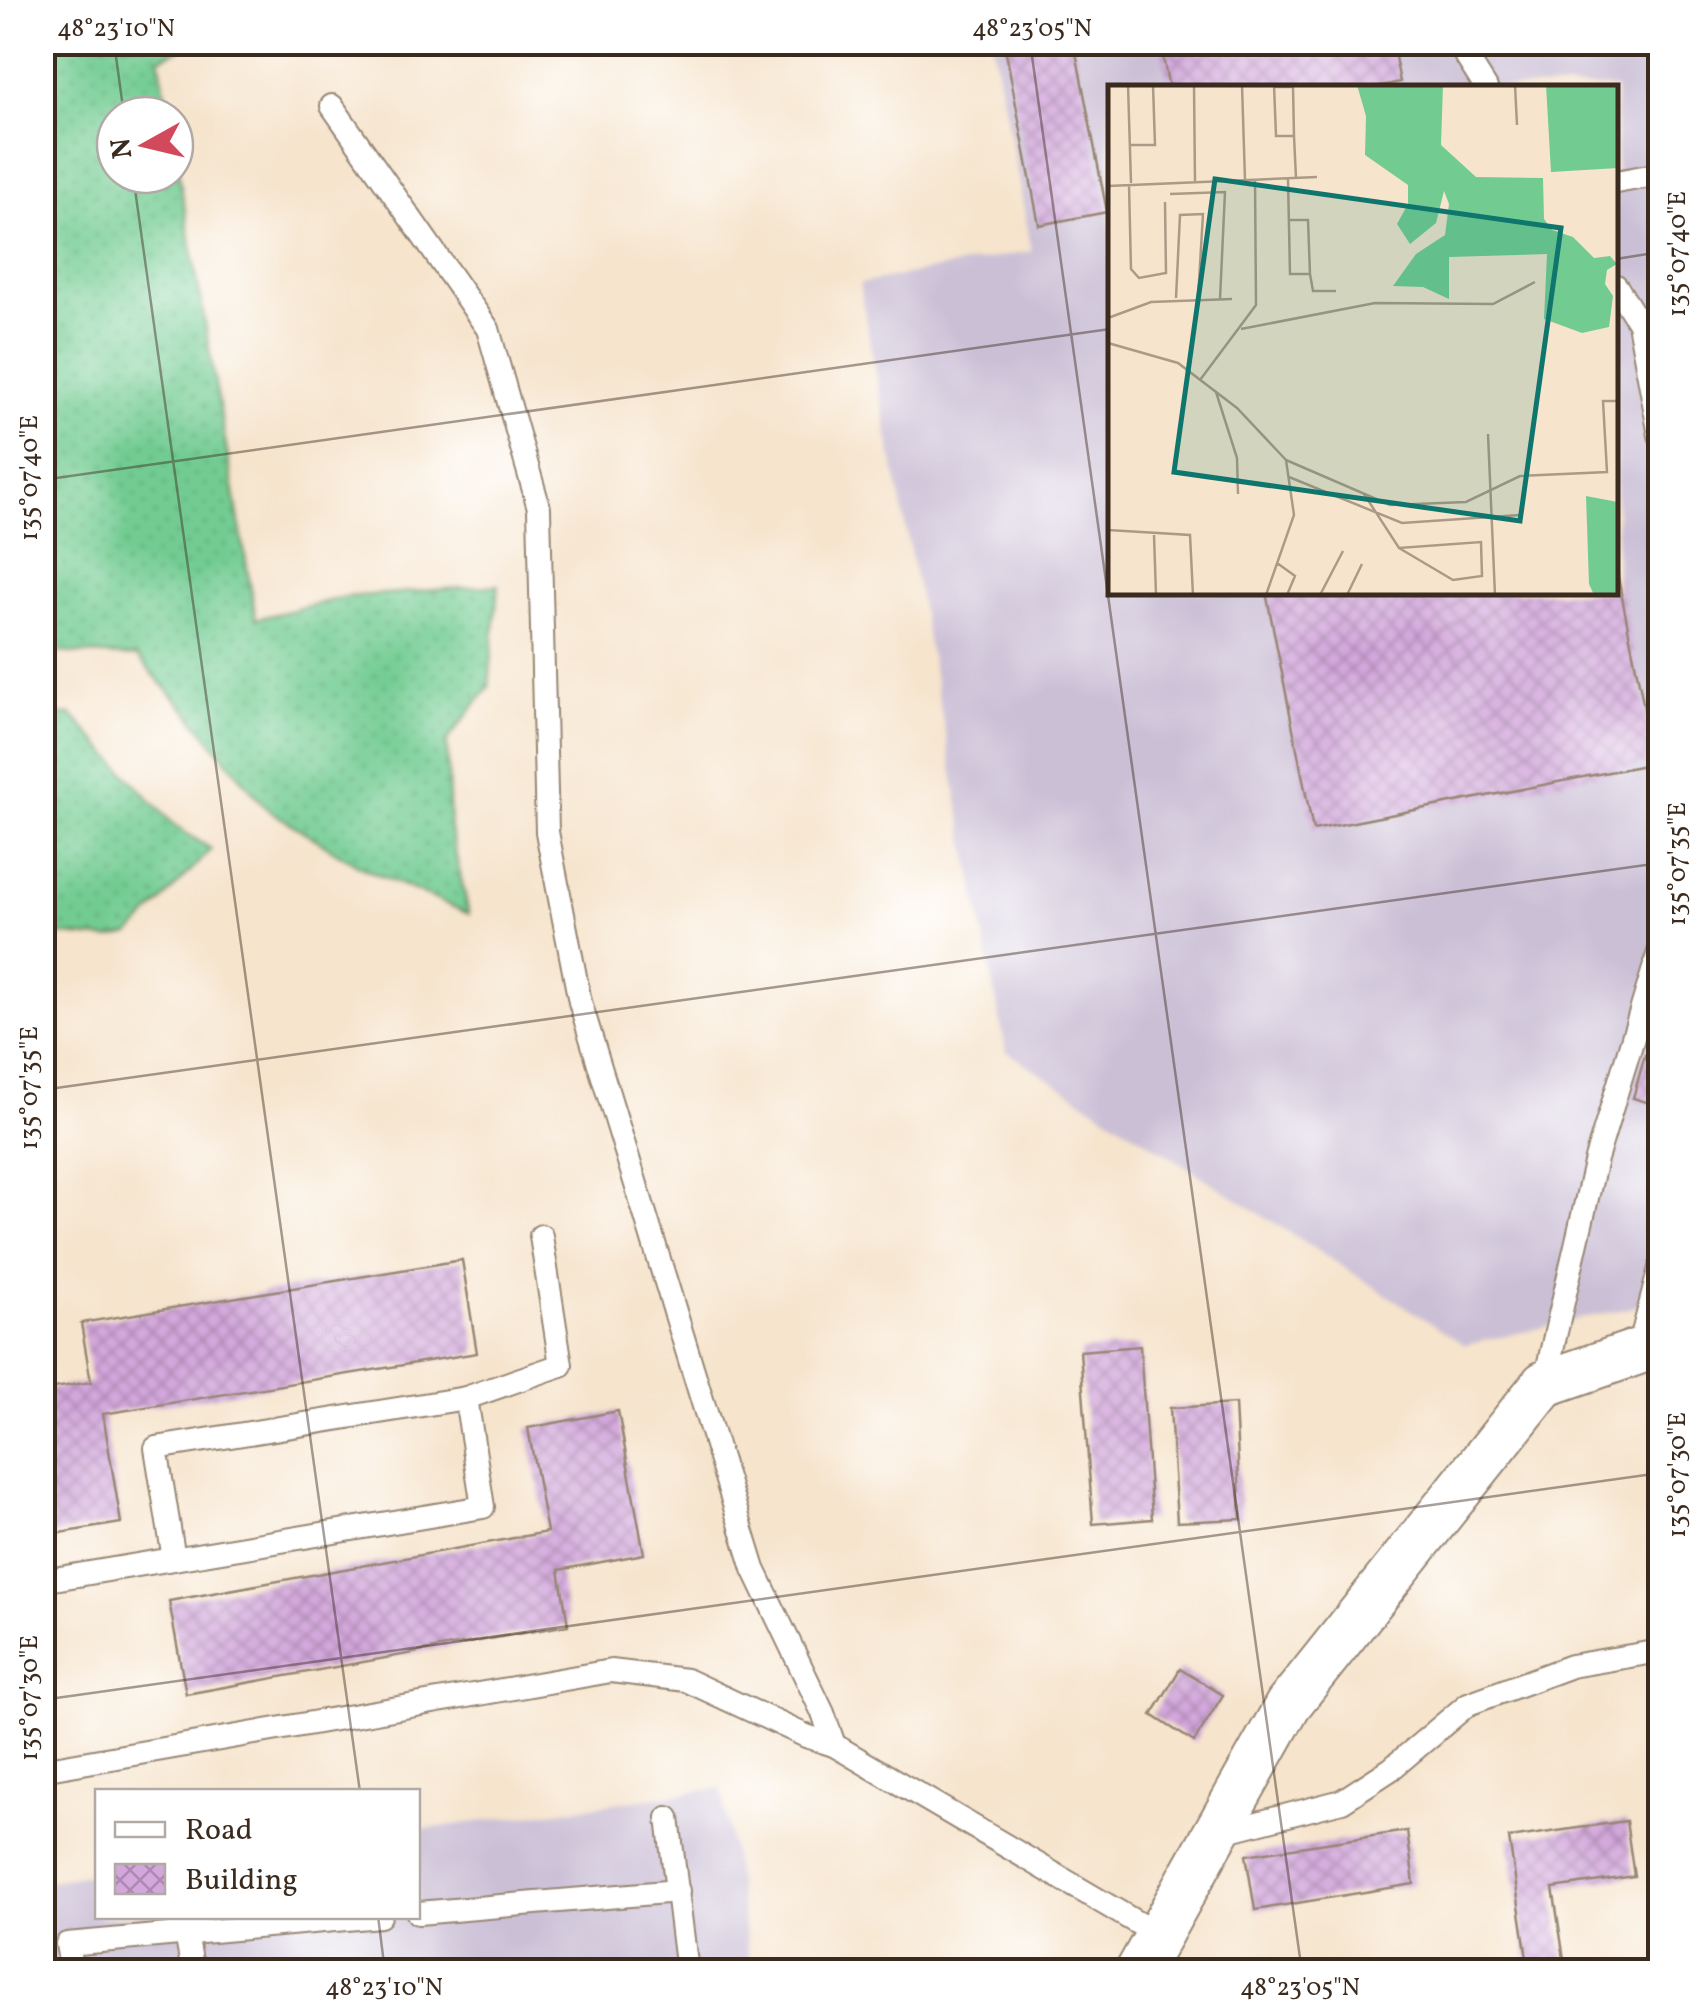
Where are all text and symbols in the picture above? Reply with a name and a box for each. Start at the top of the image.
text: 48°23'10"N [57,12,175,47]
text: 48°23'05"N [972,12,1092,47]
inset map [1108,85,1618,595]
north arrow [95,95,195,195]
text: N [102,135,143,161]
text: 135°07'40"E [1661,191,1696,317]
text: 135°07'40"E [13,415,48,541]
text: 135°07'35"E [1661,802,1696,926]
text: 135°07'35"E [13,1026,48,1150]
text: 135°07'30"E [1661,1412,1696,1538]
text: 135°07'30"E [13,1635,48,1761]
legend [95,1789,420,1919]
text: Road [185,1810,253,1852]
text: Building [185,1860,298,1902]
text: 48°23'10"N [325,1971,443,2006]
text: 48°23'05"N [1240,1971,1360,2006]

